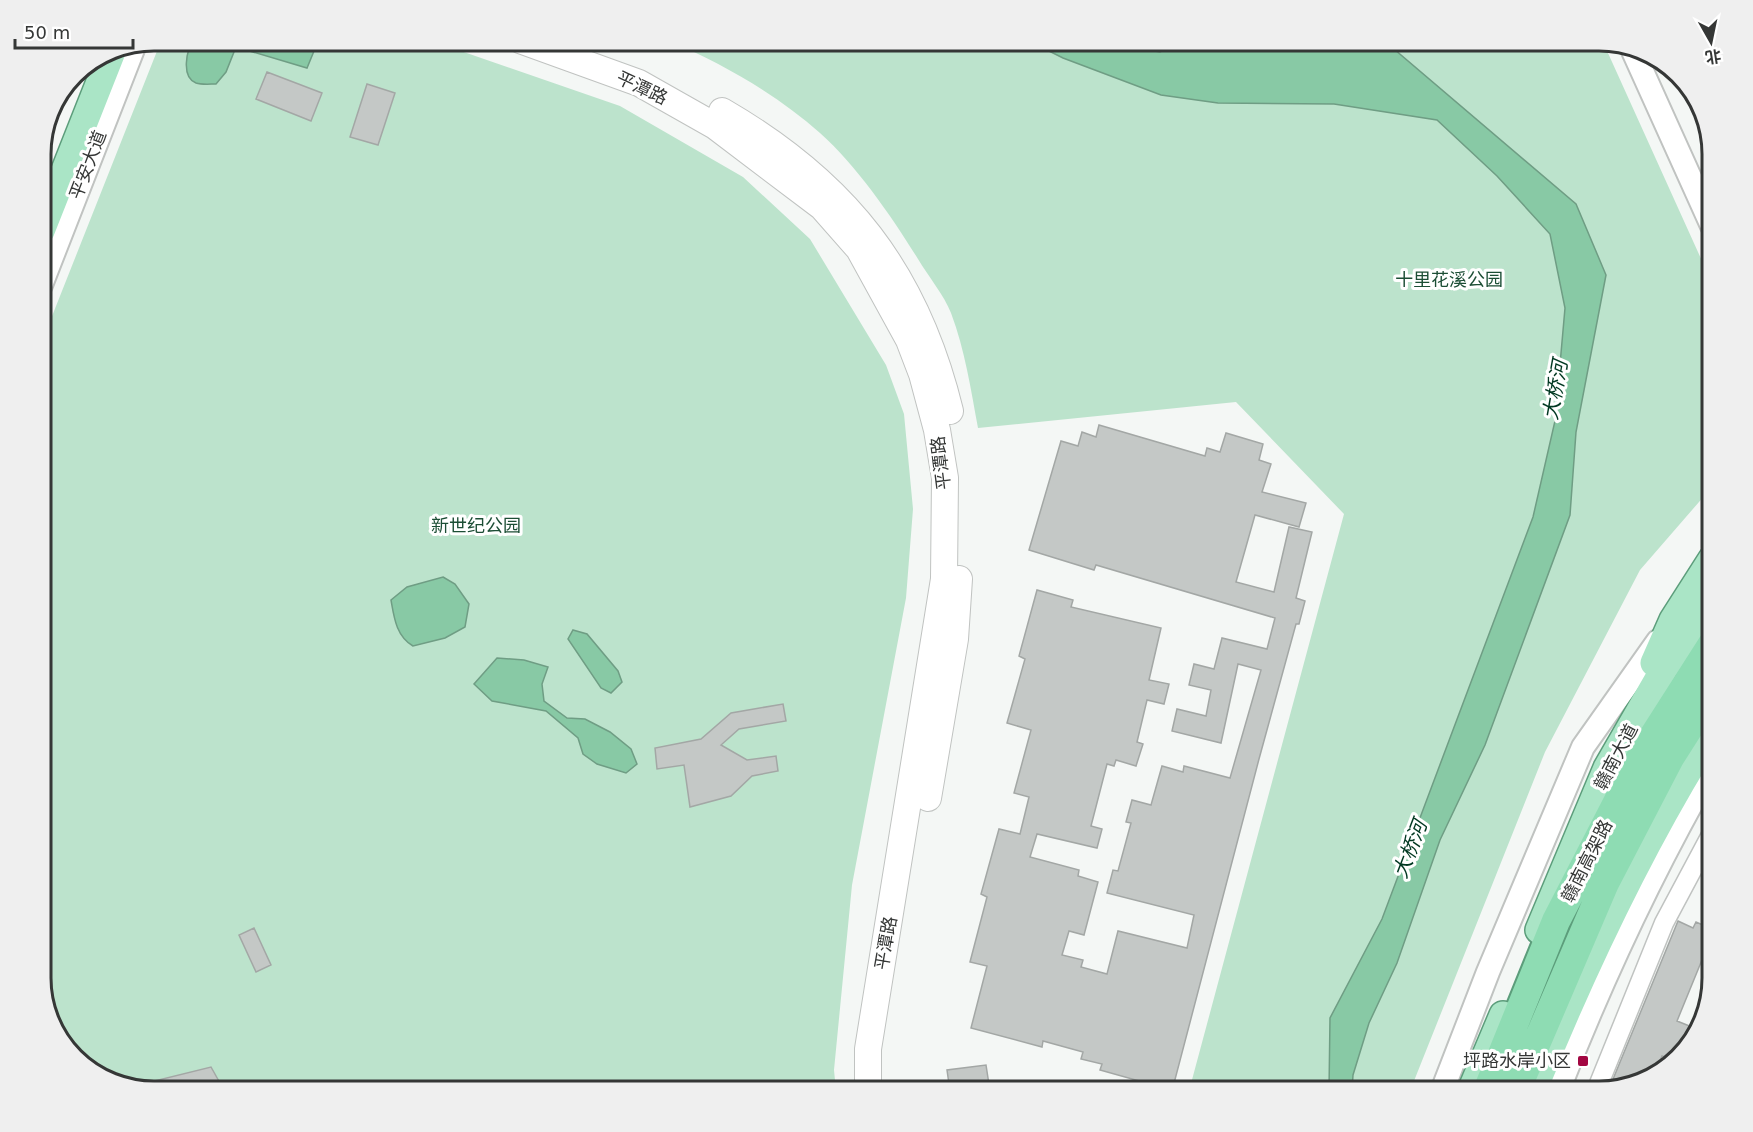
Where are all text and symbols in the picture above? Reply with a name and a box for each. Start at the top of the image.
scale bar [15,12,134,50]
north arrow [1681,12,1741,72]
text: 50 m [24,22,70,43]
text: 北 [1704,46,1723,67]
street label: 平潭路 [613,67,671,108]
street label: 平安大道 [65,127,110,202]
park label: 十里花溪公园 [1395,269,1503,290]
water label: 大桥河 [1538,354,1573,422]
street label: 平潭路 [927,435,954,491]
park label: 新世纪公园 [431,515,521,536]
street label: 赣南大道 [1589,720,1642,793]
water label: 大桥河 [1388,813,1433,881]
street label: 赣南高架路 [1557,816,1616,906]
street label: 平潭路 [870,915,901,971]
place label: 坪路水岸小区 [1463,1050,1571,1071]
marker: 坪路水岸小区 [1576,1054,1590,1068]

